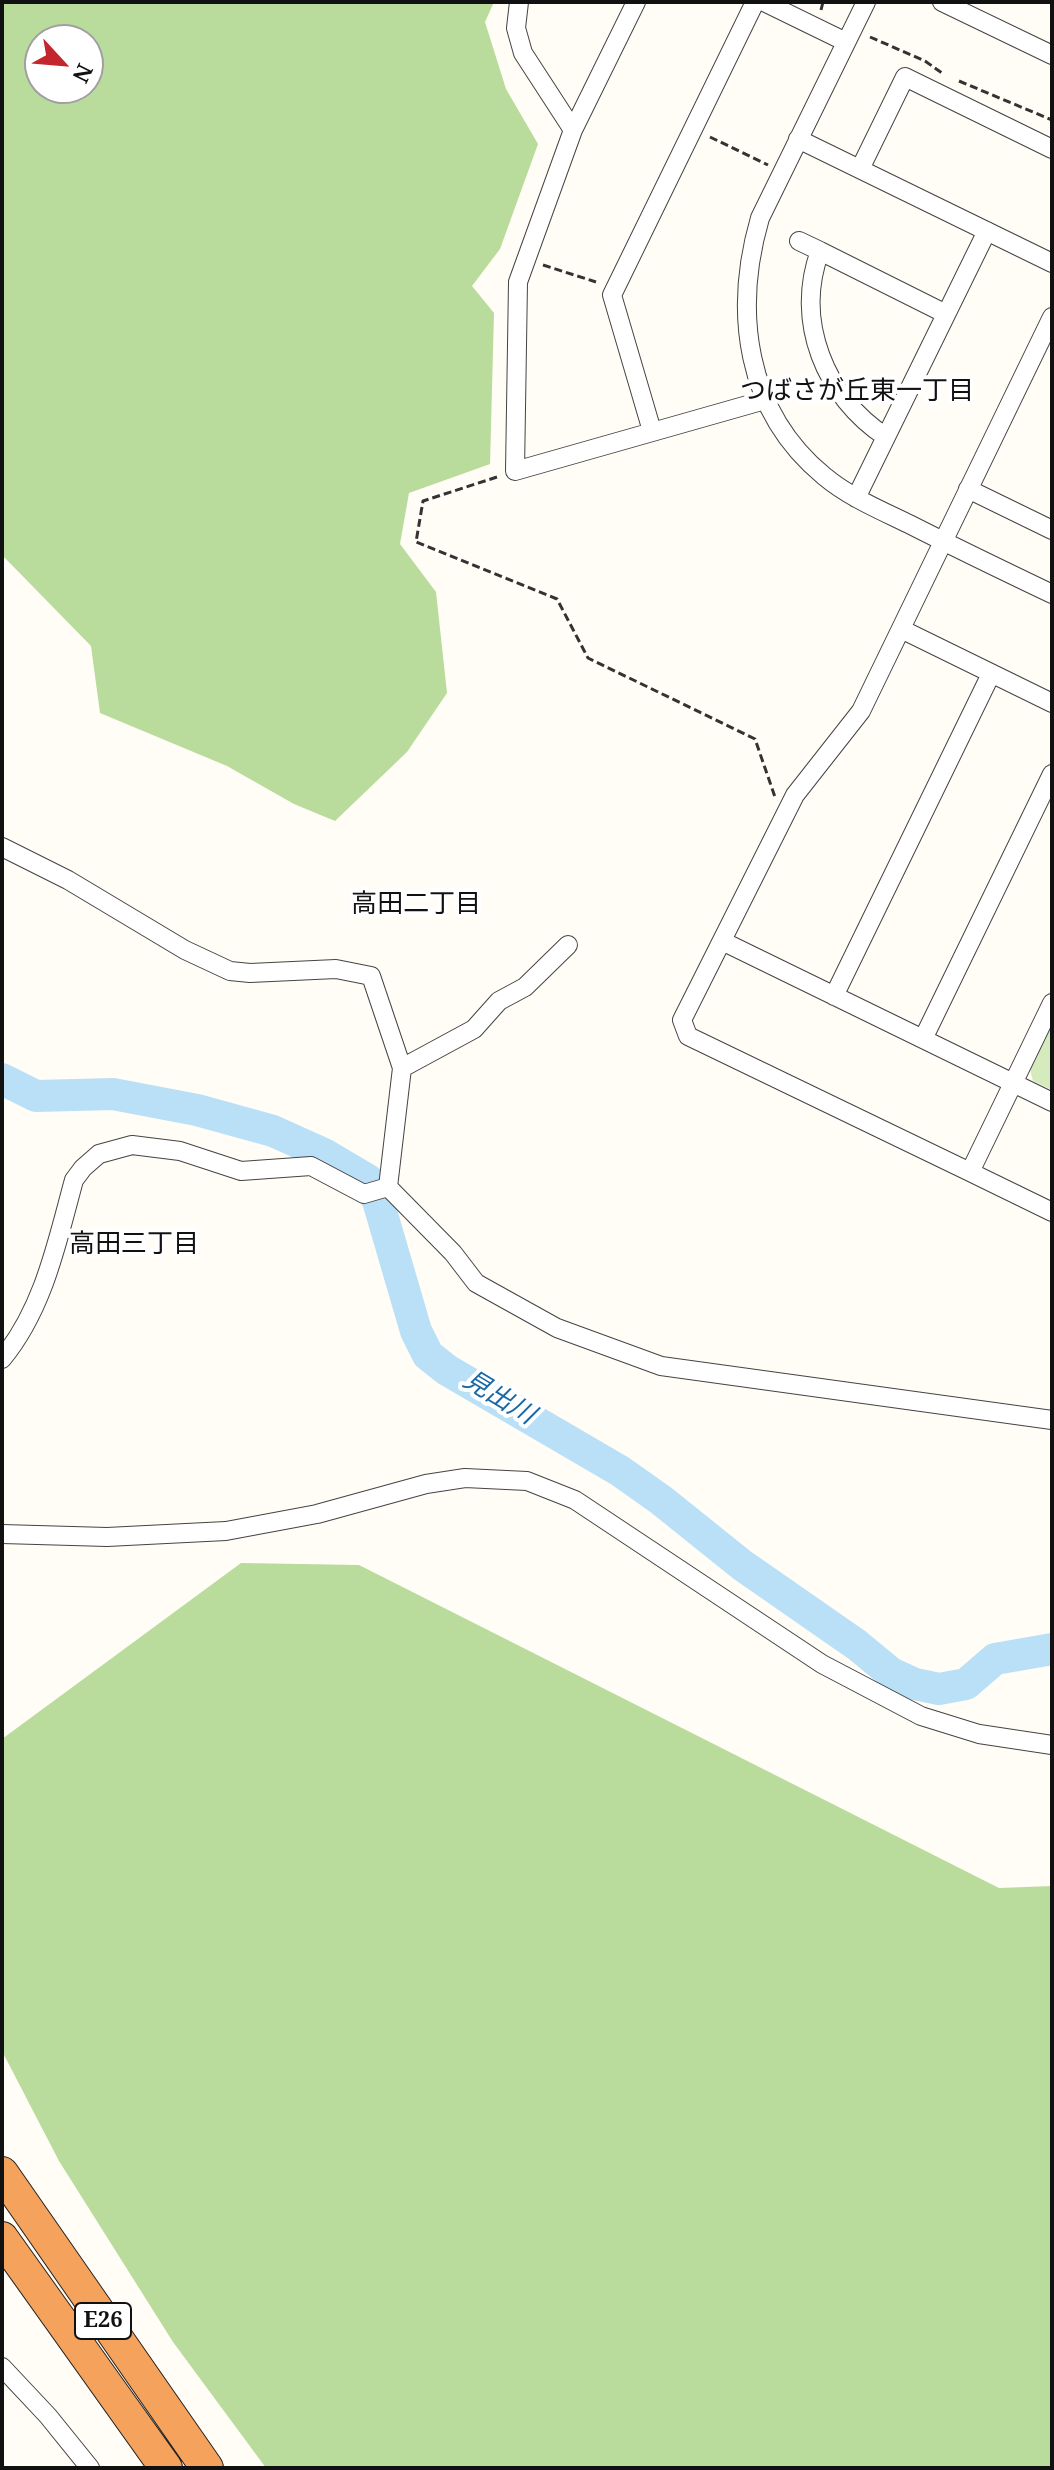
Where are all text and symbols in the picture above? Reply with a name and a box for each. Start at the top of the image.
north arrow [24,24,104,104]
text: N [66,59,101,88]
district label: つばさが丘東一丁目 [740,376,974,408]
district label: 高田二丁目 [351,889,481,921]
district label: 高田三丁目 [69,1229,199,1261]
water label: 見出川 [458,1365,540,1431]
road number: E26 [75,2303,131,2339]

